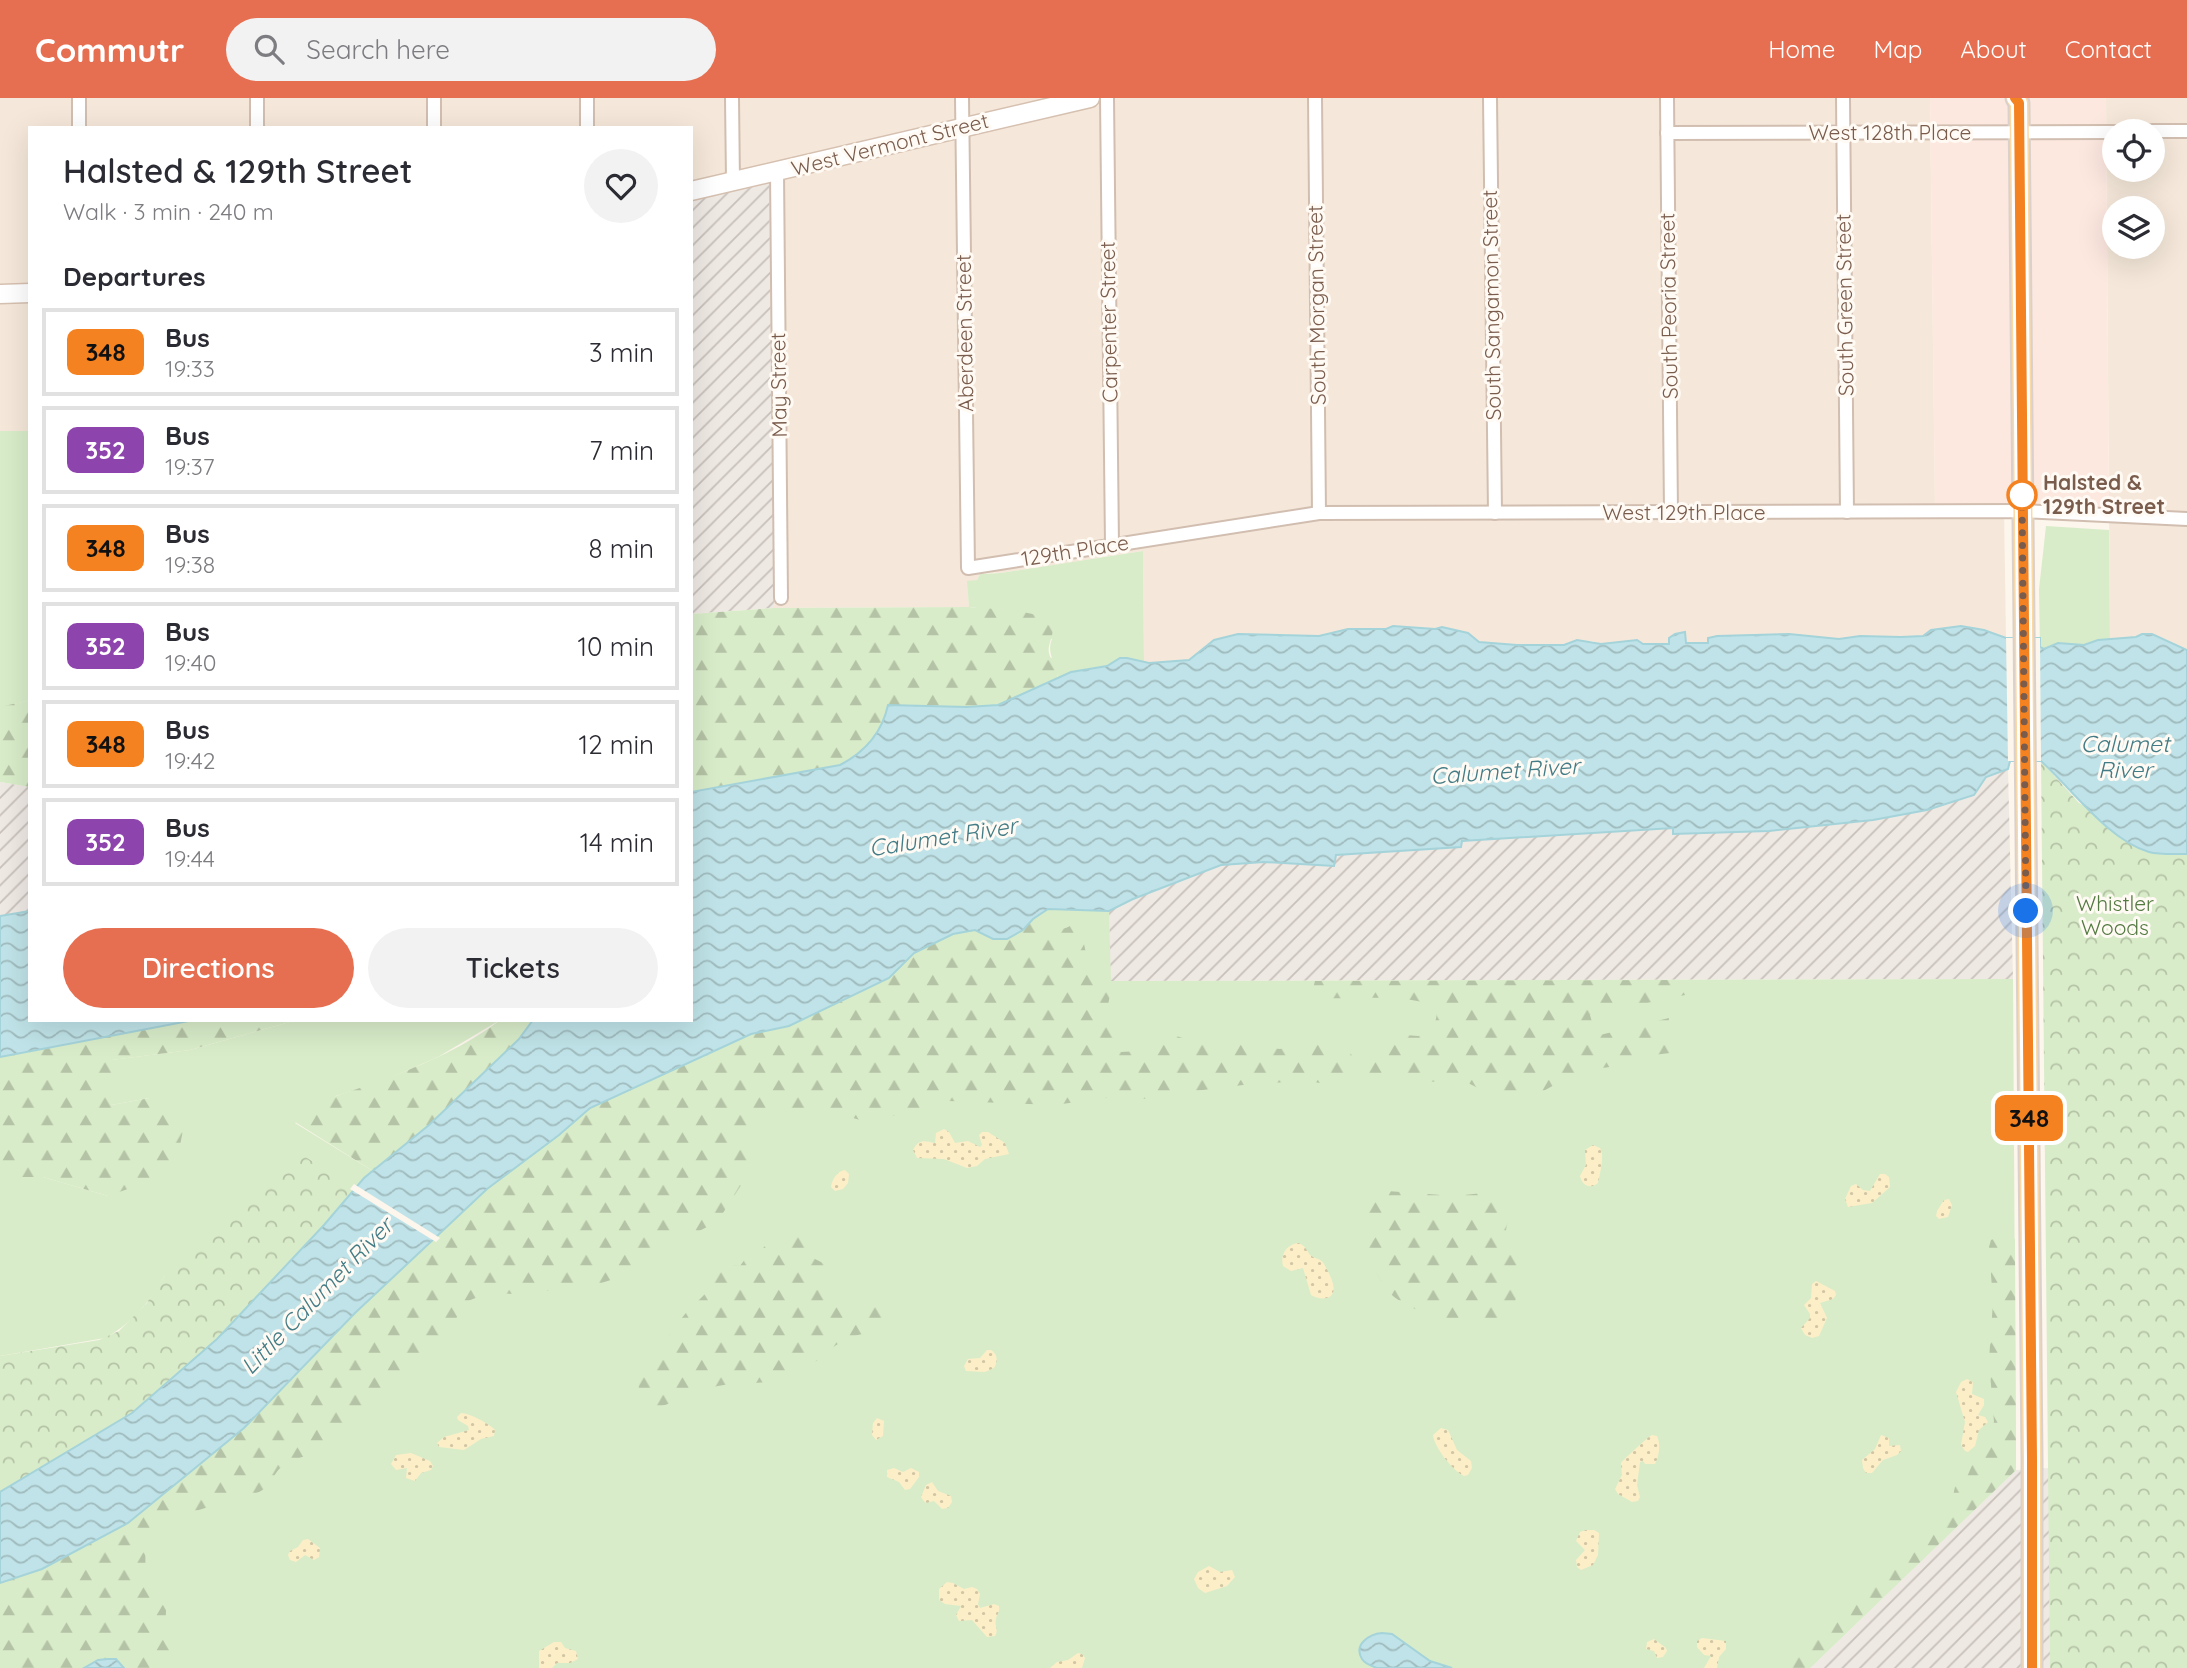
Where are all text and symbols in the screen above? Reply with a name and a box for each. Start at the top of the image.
search box [226,18,716,81]
text: Commutr [35,29,184,70]
icon: search [250,30,288,68]
text: Search here [306,33,450,66]
text: Home [1768,34,1835,64]
text: Map [1873,34,1922,64]
text: About [1960,34,2027,64]
text: Contact [2065,34,2152,64]
street label: West Vermont Street [789,107,991,181]
street label: West 128th Place [1809,119,1971,145]
map controls [2102,119,2165,259]
button: locate [2102,119,2165,182]
button: heart [584,149,658,223]
text: Halsted & 129th Street [63,150,412,191]
street label: South Sangamon Street [1476,189,1506,421]
button: layers [2102,196,2165,259]
text: Walk · 3 min · 240 m [63,197,274,226]
street label: South Morgan Street [1301,205,1331,405]
street label: South Peoria Street [1653,213,1683,399]
street label: South Green Street [1829,214,1859,396]
street label: Carpenter Street [1094,241,1122,403]
street label: Aberdeen Street [950,254,978,412]
text: Departures [63,260,206,293]
text: Bus [165,321,210,354]
street label: May Street [764,332,792,438]
text: 3 min [589,336,654,369]
text: 348 [85,337,126,367]
text: 19:33 [165,354,215,383]
text: Bus [165,419,210,452]
text: 7 min [589,434,654,467]
text: 352 [85,435,126,465]
text: 19:37 [165,452,215,481]
place label: Halsted & 129th Street [2043,469,2165,519]
marker: Halsted & 129th Street [2007,480,2037,510]
street label: West 129th Place [1602,499,1766,525]
text: Bus [165,517,210,550]
street label: 129th Place [1019,529,1131,571]
text: 8 min [589,532,654,565]
text: 348 [85,533,126,563]
text: 19:38 [165,550,215,579]
text: Bus [165,615,210,648]
text: 10 min [578,630,654,663]
text: 352 [85,631,126,661]
text: 19:40 [165,648,216,677]
text: Bus [165,713,210,746]
text: 12 min [579,728,654,761]
text: 348 [85,729,126,759]
water label: Calumet River [2081,729,2172,784]
text: 19:42 [165,746,216,775]
water label: Calumet River [1429,751,1584,790]
water label: Calumet River [867,810,1022,863]
text: Bus [165,811,210,844]
text: 14 min [580,826,654,859]
text: 352 [85,827,126,857]
text: 19:44 [165,844,215,873]
park label: Whistler Woods [2076,890,2154,940]
your location [2008,893,2043,928]
button: Directions [63,928,354,1008]
button: Tickets [368,928,658,1008]
line badge: 348 [1989,1095,2069,1141]
text: 348 [2009,1103,2049,1133]
water label: Little Calumet River [234,1209,401,1380]

